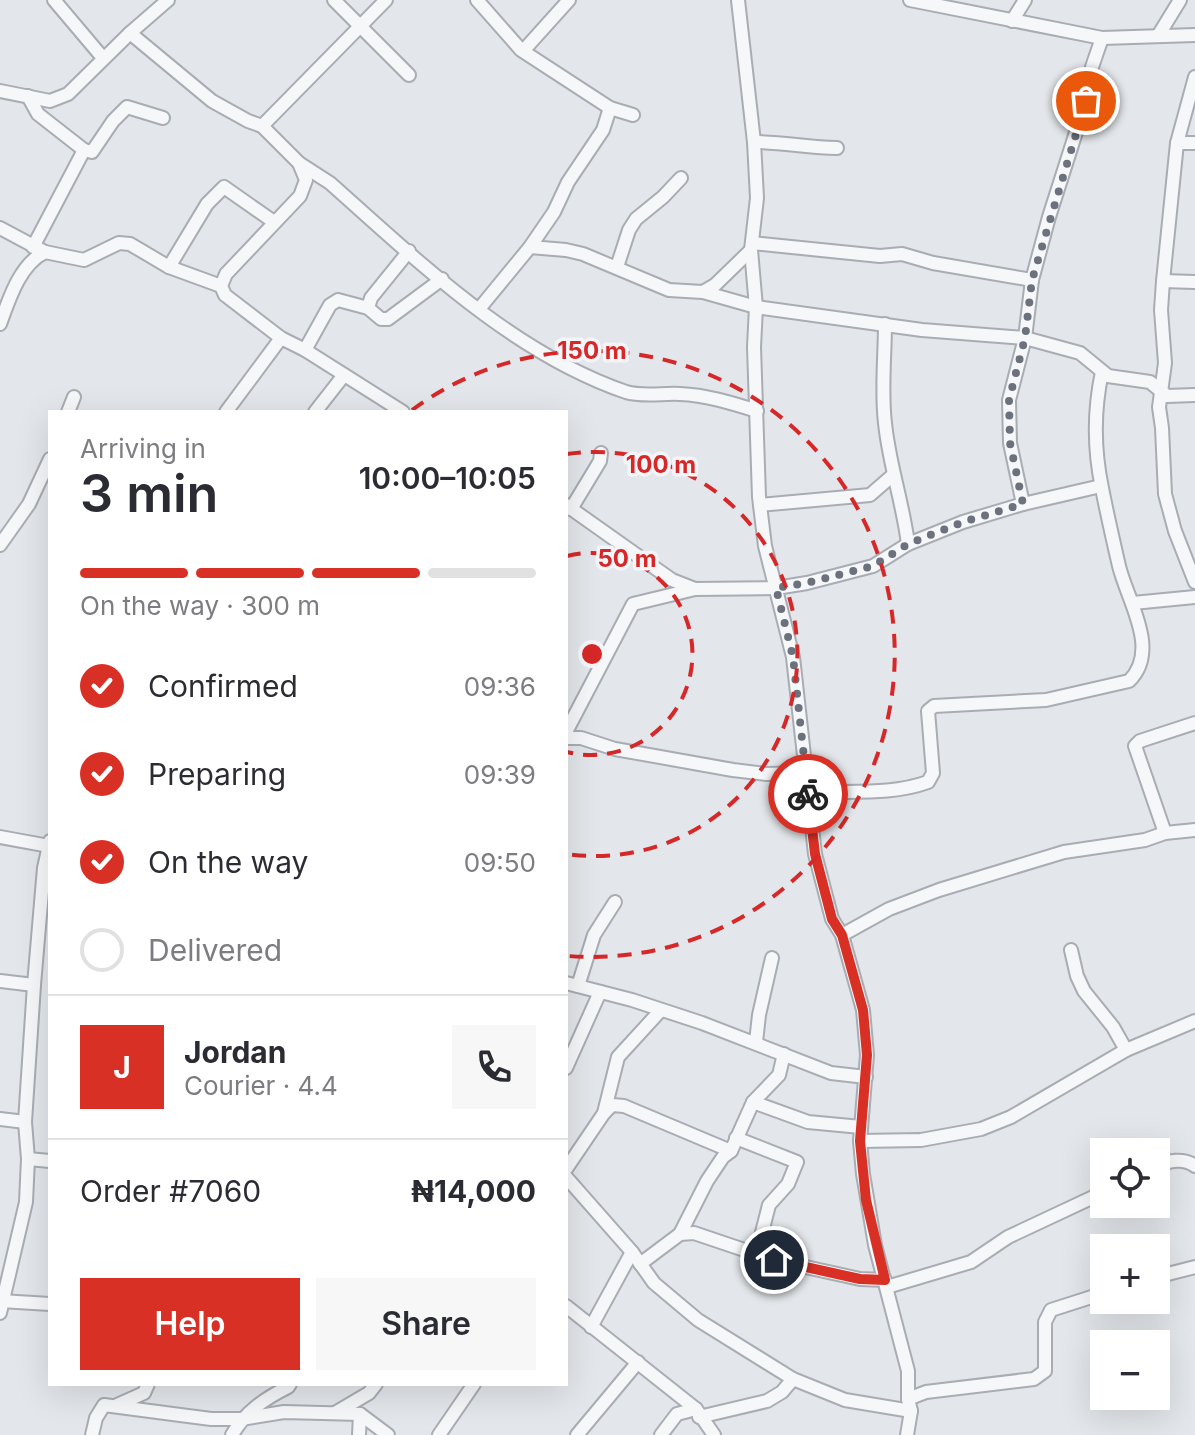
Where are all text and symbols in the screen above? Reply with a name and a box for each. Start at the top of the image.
pin [1052,67,1120,135]
icon: bag [1064,79,1108,123]
text: 150 m [557,336,627,365]
text: Arriving in [80,433,206,464]
text: 100 m [626,450,696,479]
text: 10:00–10:05 [359,460,536,496]
text: 3 min [80,462,218,525]
text: 50 m [597,544,657,573]
text: On the way · 300 m [80,590,320,621]
centre of rings [578,640,606,668]
icon: check [80,664,124,708]
text: Confirmed [148,668,298,704]
text: 09:36 [464,671,536,702]
icon: check [80,752,124,796]
courier [768,754,848,834]
text: Preparing [148,756,286,792]
text: 09:39 [464,759,536,790]
icon: bike [786,772,830,816]
icon: check [80,840,124,884]
text: On the way [148,844,308,880]
text: 09:50 [464,847,536,878]
text: Delivered [148,932,282,968]
button: phone [452,1025,536,1109]
text: Jordan [184,1034,286,1070]
text: J [113,1049,131,1085]
text: Courier · 4.4 [184,1070,338,1101]
map controls [1090,1138,1170,1410]
button: locate [1090,1138,1170,1218]
text: Order #7060 [80,1173,261,1209]
text: ₦14,000 [411,1173,536,1209]
pin [740,1226,808,1294]
button: + [1090,1234,1170,1314]
icon: home [752,1238,796,1282]
button: Help [80,1278,300,1370]
button: Share [316,1278,536,1370]
button: − [1090,1330,1170,1410]

